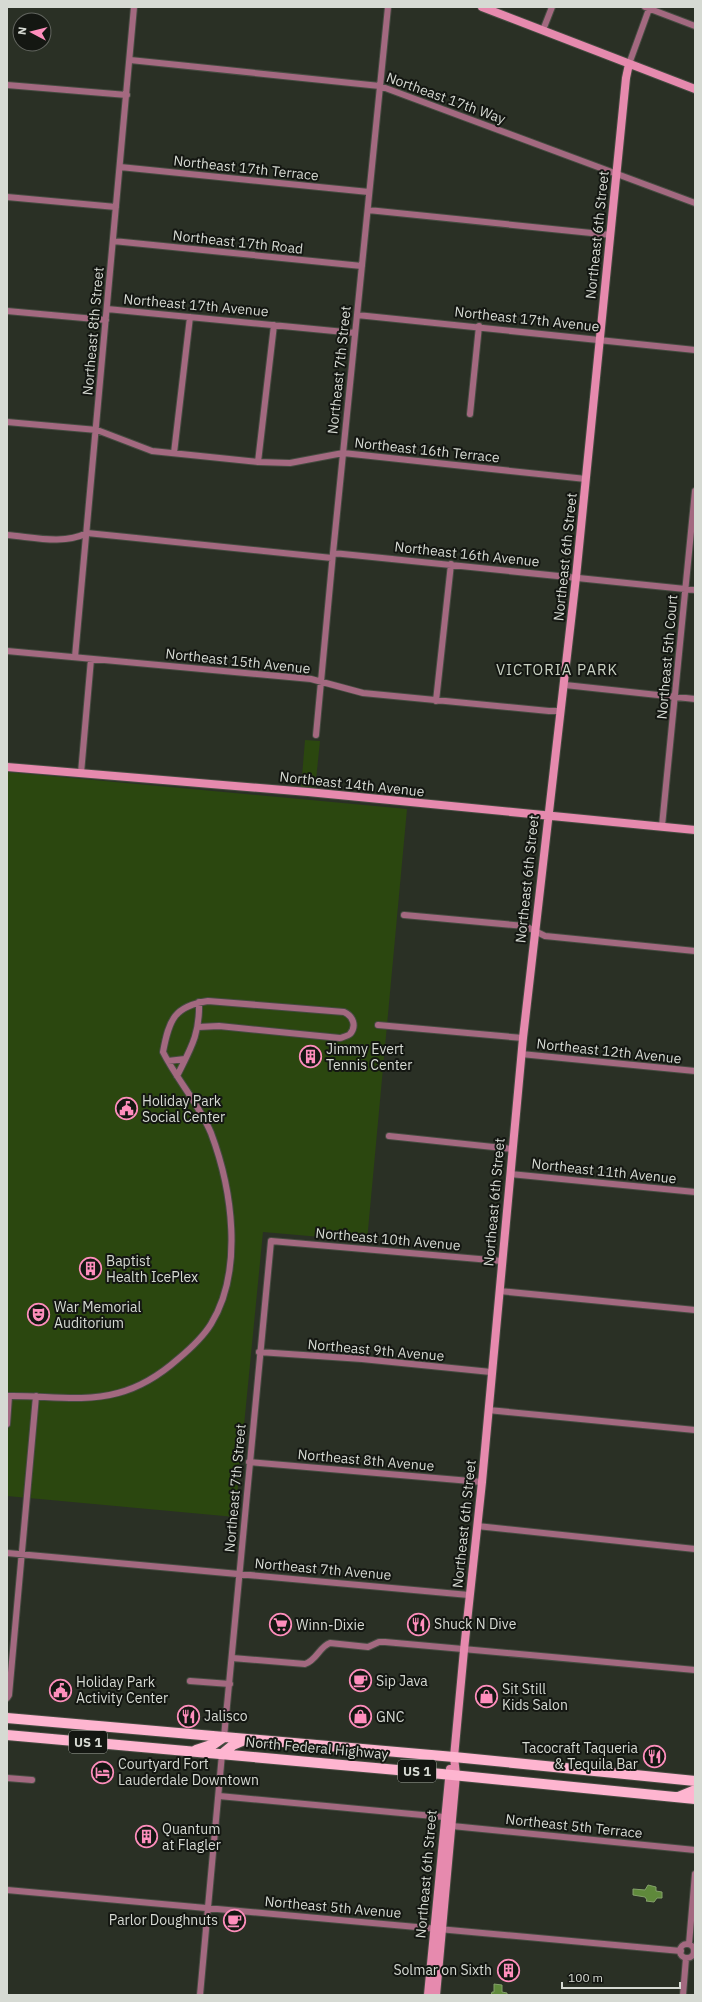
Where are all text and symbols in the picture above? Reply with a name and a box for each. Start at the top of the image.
north arrow [12,12,52,52]
text: N [15,26,30,36]
street label: Northeast 17th Way [384,68,508,128]
street label: Northeast 17th Terrace [172,151,320,185]
street label: Northeast 6th Street [581,170,613,300]
street label: Northeast 17th Road [172,226,304,258]
street label: Northeast 8th Street [78,266,108,396]
street label: Northeast 17th Avenue [123,290,270,320]
street label: Northeast 17th Avenue [454,302,601,336]
street label: Northeast 7th Street [323,305,355,435]
street label: Northeast 16th Terrace [353,433,501,467]
street label: Northeast 6th Street [549,492,581,622]
street label: Northeast 16th Avenue [394,537,541,571]
street label: Northeast 5th Court [653,594,681,720]
street label: Northeast 15th Avenue [165,644,312,678]
district label: VICTORIA PARK [496,660,618,679]
street label: Northeast 14th Avenue [279,767,426,801]
street label: Northeast 6th Street [511,814,543,944]
street label: Northeast 12th Avenue [536,1034,683,1068]
place label: Jimmy Evert Tennis Center [326,1040,412,1074]
building icon: Jimmy Evert Tennis Center [297,1044,323,1070]
place label: Holiday Park Social Center [142,1092,225,1126]
public building icon: Holiday Park Social Center [114,1096,140,1122]
street label: Northeast 6th Street [479,1137,509,1267]
street label: Northeast 11th Avenue [531,1154,678,1188]
street label: Northeast 10th Avenue [315,1224,462,1254]
place label: Baptist Health IcePlex [106,1252,198,1286]
building icon: Baptist Health IcePlex [77,1256,103,1282]
place label: War Memorial Auditorium [54,1298,141,1332]
theatre icon: War Memorial Auditorium [25,1302,51,1328]
street label: Northeast 9th Avenue [307,1335,445,1365]
street label: Northeast 7th Street [220,1423,250,1553]
street label: Northeast 8th Avenue [297,1445,435,1475]
street label: Northeast 6th Street [448,1459,480,1589]
street label: Northeast 7th Avenue [254,1554,392,1584]
restaurant icon: Shuck N Dive [405,1611,431,1637]
supermarket icon: Winn-Dixie [267,1612,293,1638]
place label: Shuck N Dive [434,1615,517,1633]
place label: Winn-Dixie [296,1616,365,1634]
cafe icon: Sip Java [347,1668,373,1694]
place label: Sip Java [376,1672,428,1690]
place label: Holiday Park Activity Center [76,1673,168,1707]
public building icon: Holiday Park Activity Center [47,1677,73,1703]
place label: Sit Still Kids Salon [502,1680,568,1714]
shop icon: Sit Still Kids Salon [474,1684,500,1710]
restaurant icon: Jalisco [176,1703,202,1729]
shop icon: GNC [347,1704,373,1730]
place label: Jalisco [204,1707,248,1725]
place label: GNC [376,1708,405,1726]
road number: US 1 [69,1731,107,1753]
street label: North Federal Highway [245,1733,389,1763]
place label: Tacocraft Taqueria & Tequila Bar [522,1739,639,1773]
restaurant icon: Tacocraft Taqueria & Tequila Bar [641,1743,667,1769]
place label: Courtyard Fort Lauderdale Downtown [118,1755,259,1789]
hotel icon: Courtyard Fort Lauderdale Downtown [90,1759,116,1785]
road number: US 1 [398,1760,436,1782]
street label: Northeast 6th Street [411,1809,441,1939]
street label: Northeast 5th Terrace [505,1810,644,1842]
place label: Quantum at Flagler [162,1820,221,1854]
building icon: Quantum at Flagler [134,1824,160,1850]
street label: Northeast 5th Avenue [264,1892,402,1922]
cafe icon: Parlor Doughnuts [221,1907,247,1933]
place label: Parlor Doughnuts [109,1911,218,1929]
building icon: Solmar on Sixth [495,1957,521,1983]
place label: Solmar on Sixth [393,1961,492,1979]
scale bar [562,1964,680,1990]
text: 100 m [568,1970,603,1985]

